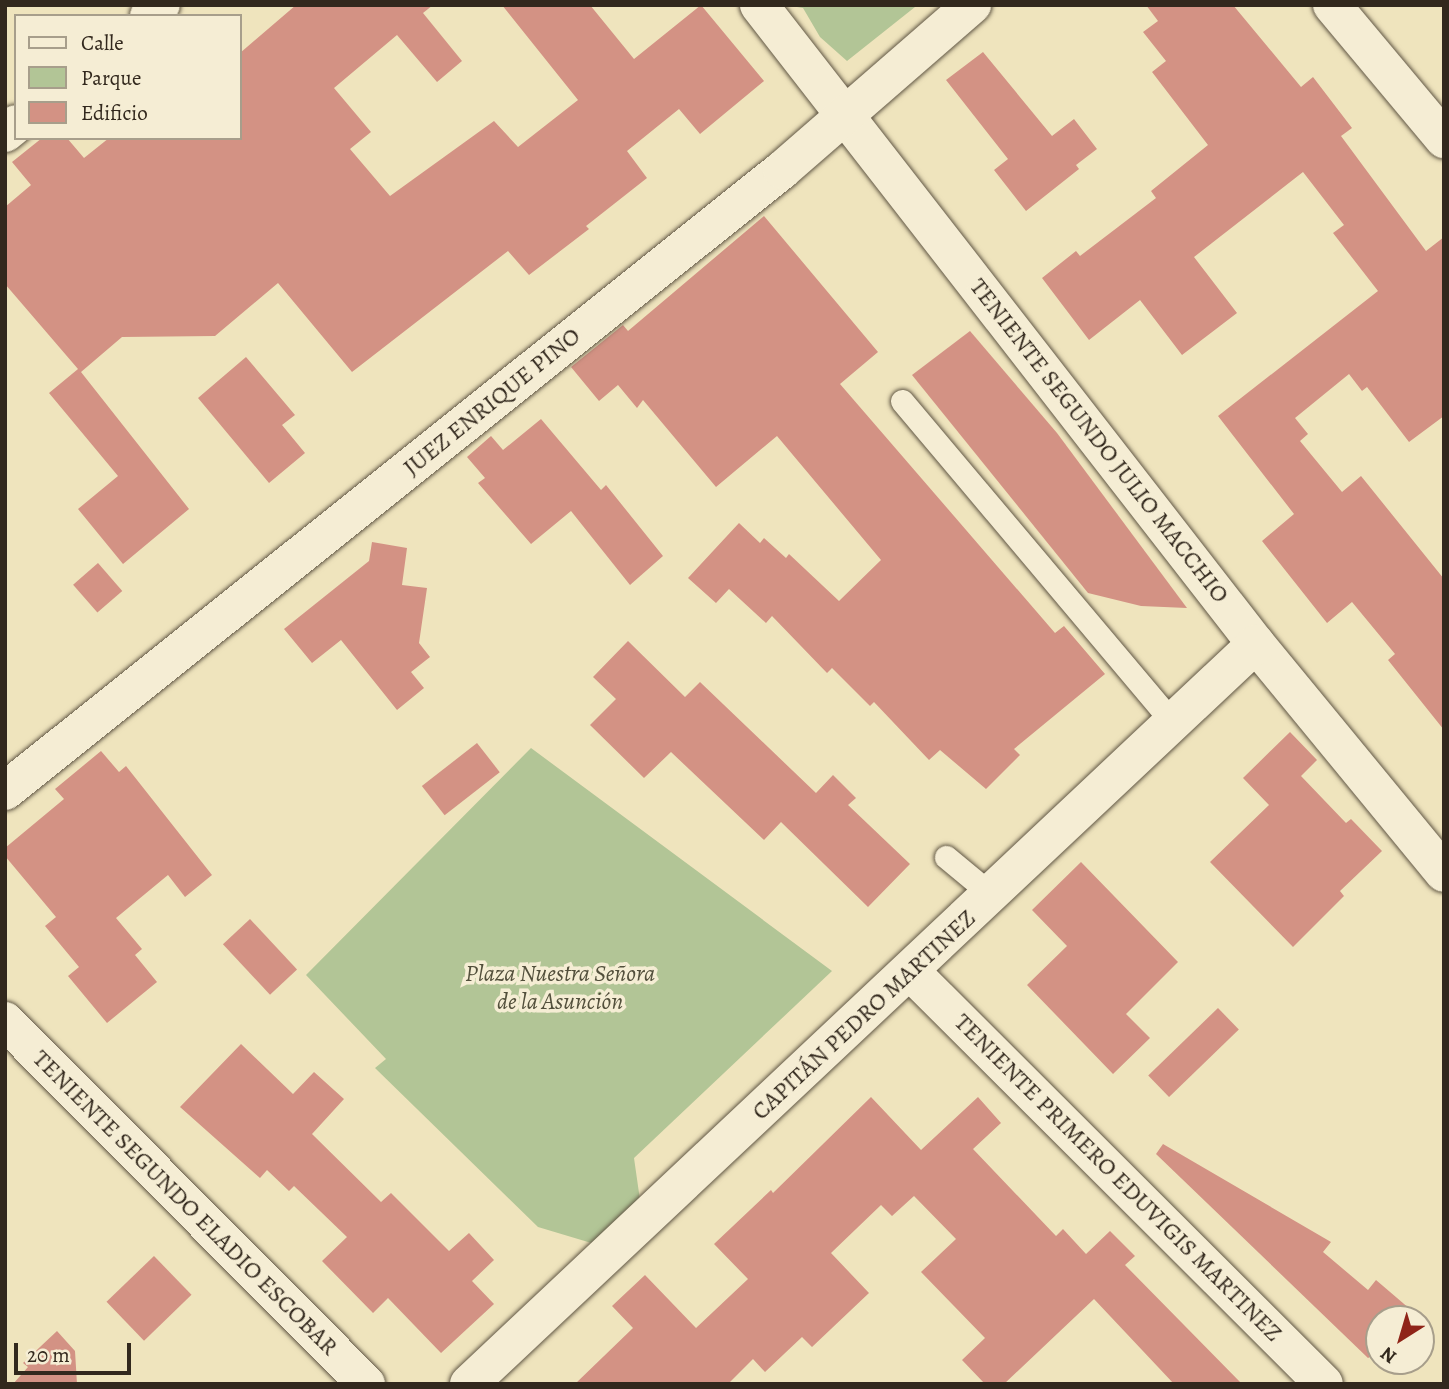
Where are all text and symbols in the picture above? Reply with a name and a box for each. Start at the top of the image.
legend [14,14,242,140]
text: Calle [81,29,124,57]
text: Parque [81,64,141,92]
text: Edificio [81,99,148,127]
street label: TENIENTE SEGUNDO JULIO MACCHIO [963,273,1235,609]
street label: JUEZ ENRIQUE PINO [398,322,586,482]
street label: CAPITÁN PEDRO MARTINEZ [746,904,982,1126]
park label: Plaza Nuestra Señora de la Asunción [465,960,655,1016]
street label: TENIENTE PRIMERO EDUVIGIS MARTINEZ [948,1008,1288,1348]
street label: TENIENTE SEGUNDO ELADIO ESCOBAR [26,1044,344,1362]
north arrow [1365,1305,1435,1375]
scale bar [18,1330,135,1374]
text: 20 m [27,1341,70,1369]
text: N [1375,1341,1402,1370]

